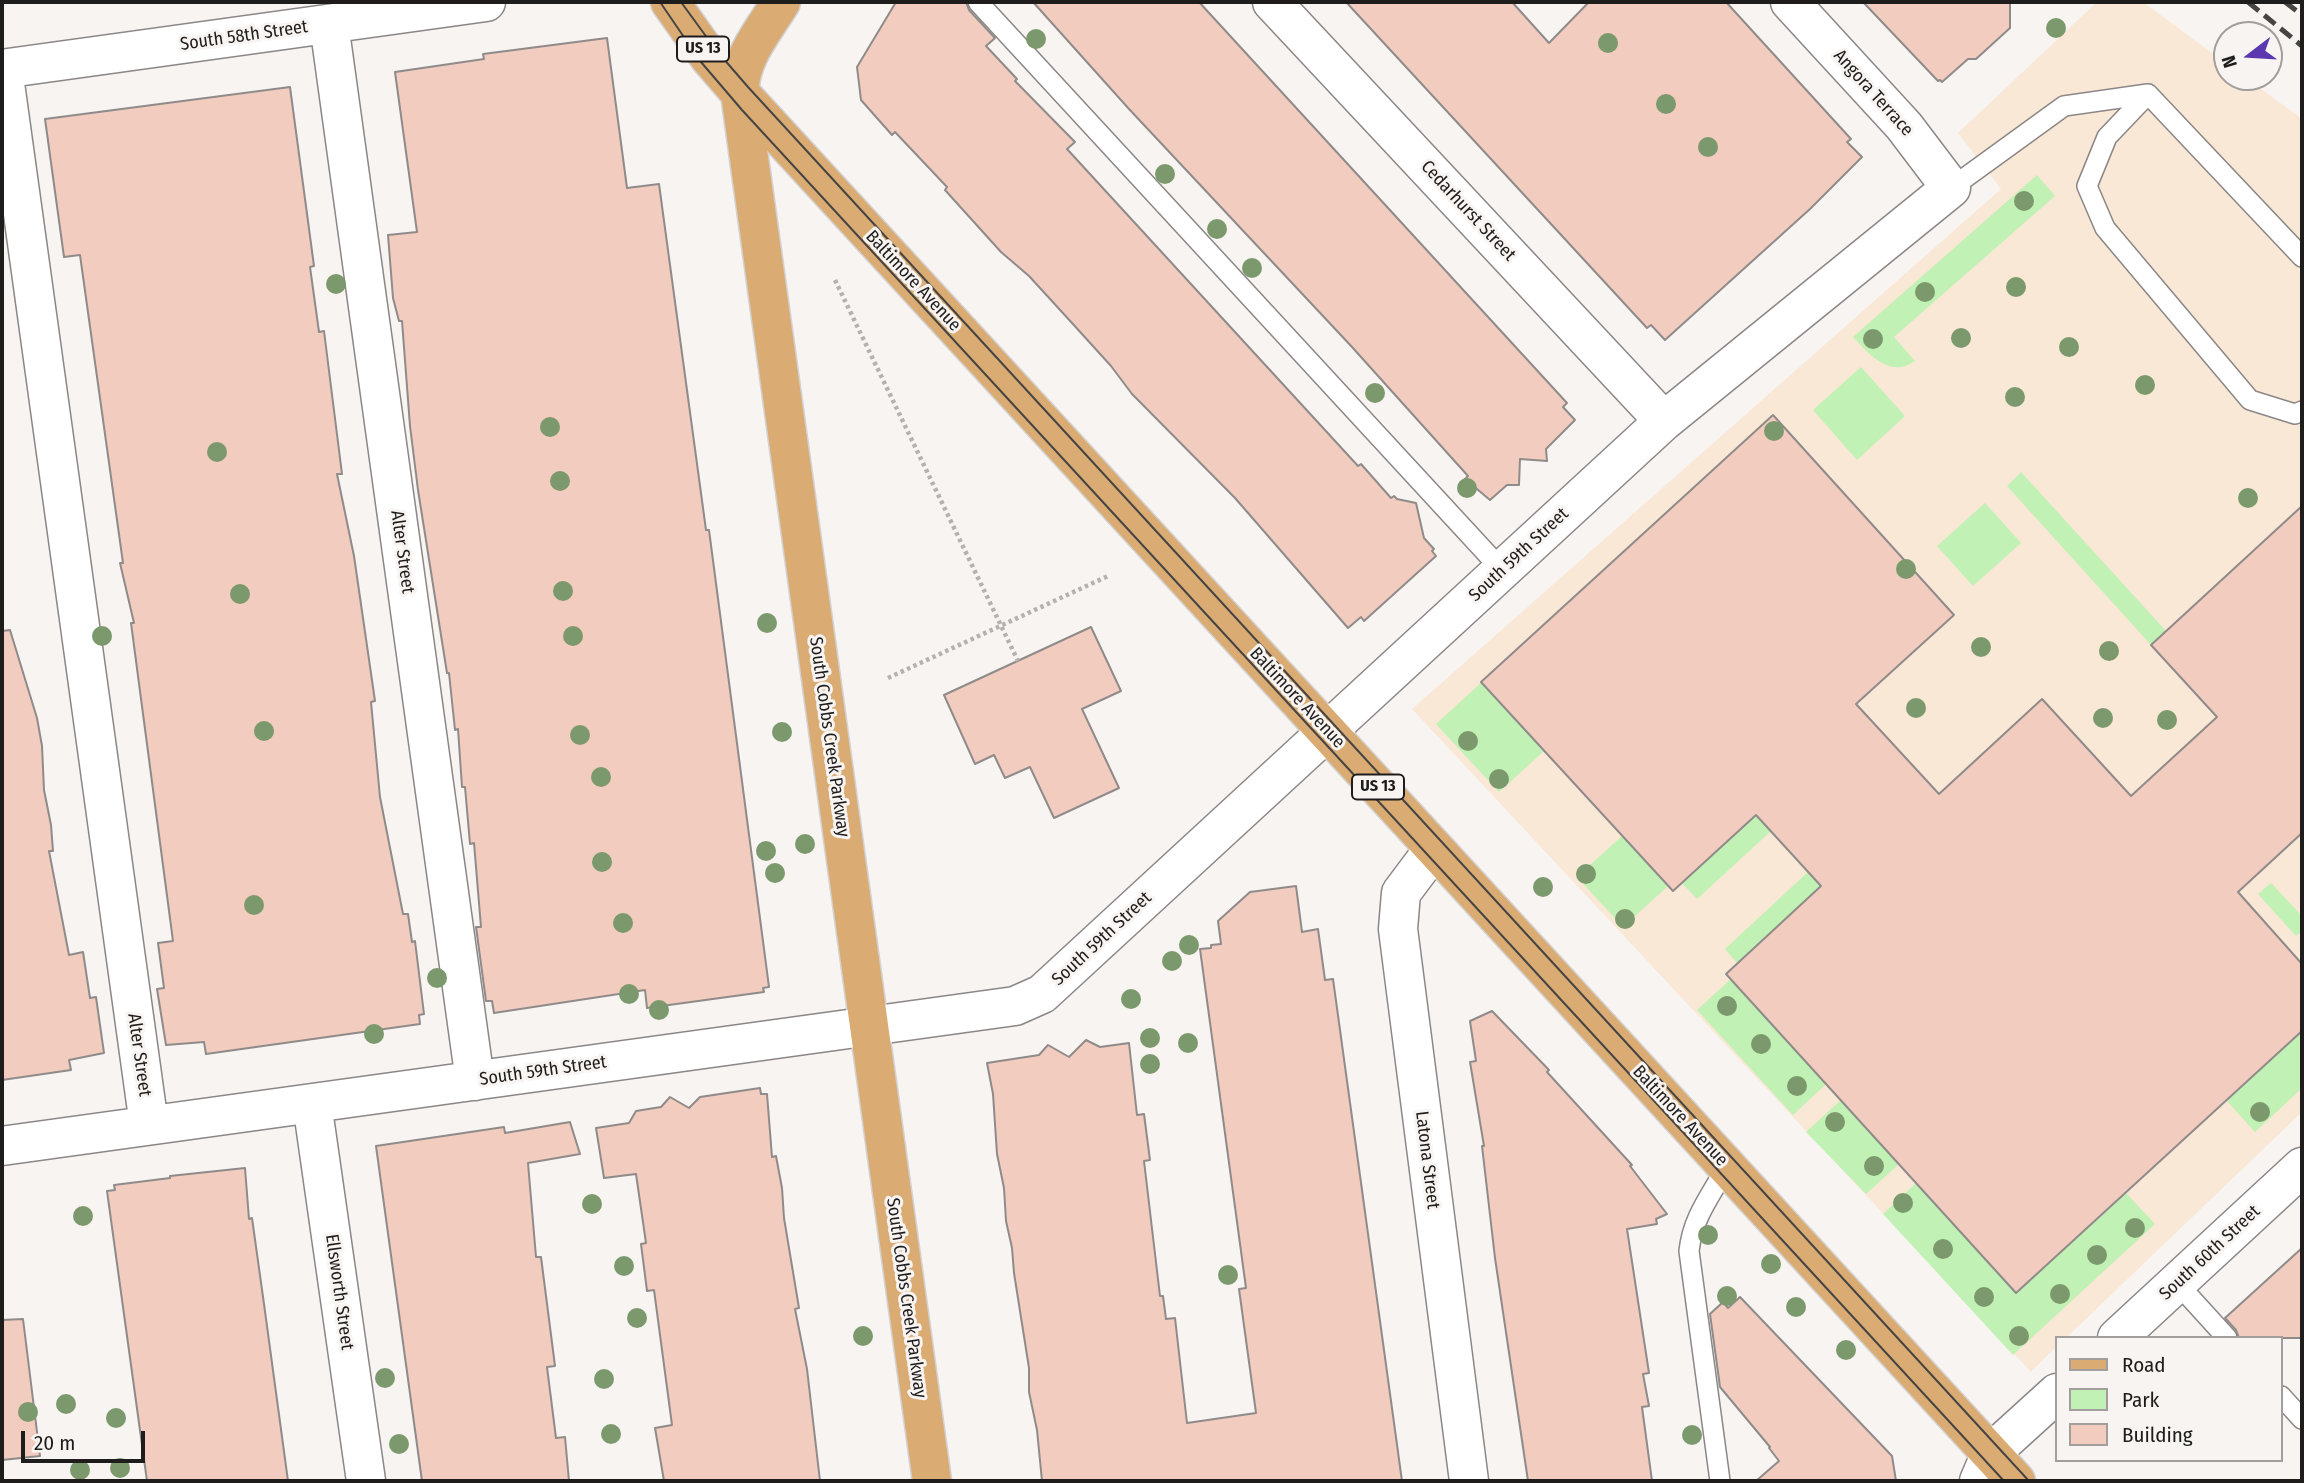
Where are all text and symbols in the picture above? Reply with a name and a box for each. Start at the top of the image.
street label: South 58th Street [179,16,309,56]
north arrow [2213,21,2283,91]
road number: US 13 [677,36,729,61]
street label: Angora Terrace [1829,45,1917,141]
text: N [2217,53,2242,71]
street label: Cedarhurst Street [1416,156,1520,266]
street label: Baltimore Avenue [861,226,965,336]
street label: South 59th Street [1465,503,1573,607]
street label: Alter Street [385,509,419,595]
street label: South Cobbs Creek Parkway [804,636,854,838]
street label: Baltimore Avenue [1245,643,1349,753]
road number: US 13 [1352,774,1404,800]
street label: South 59th Street [1048,887,1156,991]
street label: Alter Street [122,1012,156,1098]
street label: South 59th Street [478,1051,608,1091]
street label: Baltimore Avenue [1628,1061,1732,1171]
street label: Latona Street [1410,1110,1444,1210]
street label: South Cobbs Creek Parkway [881,1197,931,1399]
street label: South 60th Street [2155,1201,2265,1305]
street label: Ellsworth Street [320,1233,358,1351]
legend [2056,1336,2283,1462]
text: Road [2122,1352,2166,1378]
text: Park [2122,1387,2159,1413]
scale bar [24,1416,149,1460]
text: Building [2122,1422,2193,1448]
text: 20 m [34,1430,75,1456]

